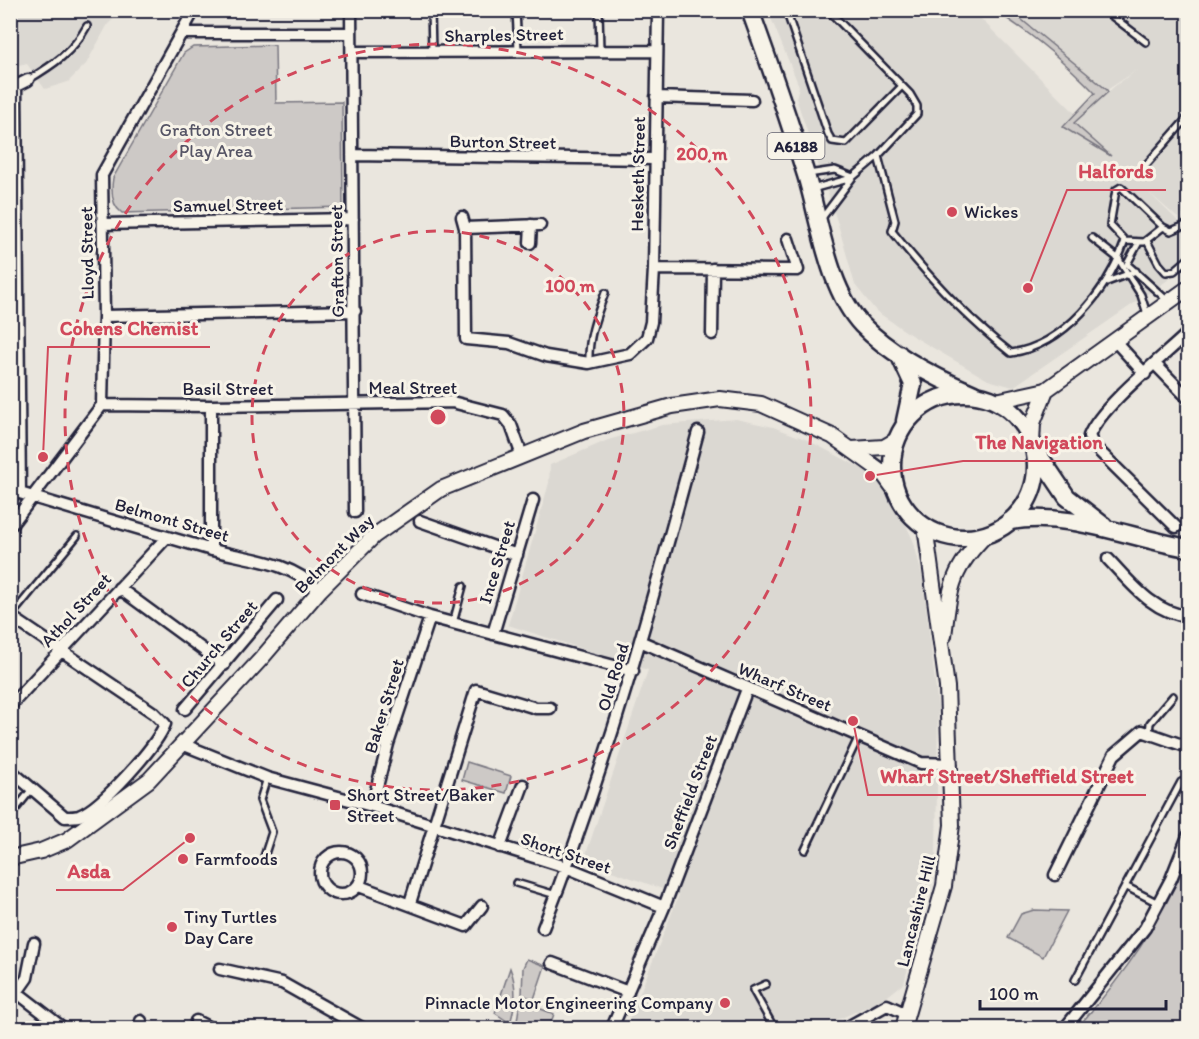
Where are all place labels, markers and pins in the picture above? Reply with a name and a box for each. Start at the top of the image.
callout: Halfords [1067,152,1166,190]
place label: Wickes [964,201,1018,223]
marker: Wickes [945,205,959,219]
callout: Cohens Chemist [48,309,210,347]
centre of rings [428,407,448,427]
callout: The Navigation [963,423,1116,461]
callout: Wharf Street/Sheffield Street [868,757,1146,795]
place label: Short Street/Baker Street [347,784,495,827]
marker: Short Street/Baker Street [328,798,342,812]
place label: Farmfoods [195,848,278,870]
callout: Asda [56,852,123,890]
marker: Farmfoods [176,852,190,866]
place label: Tiny Turtles Day Care [184,906,277,949]
marker: Tiny Turtles Day Care [165,920,179,934]
place label: Pinnacle Motor Engineering Company [425,992,714,1014]
marker: Pinnacle Motor Engineering Company [718,996,732,1010]

